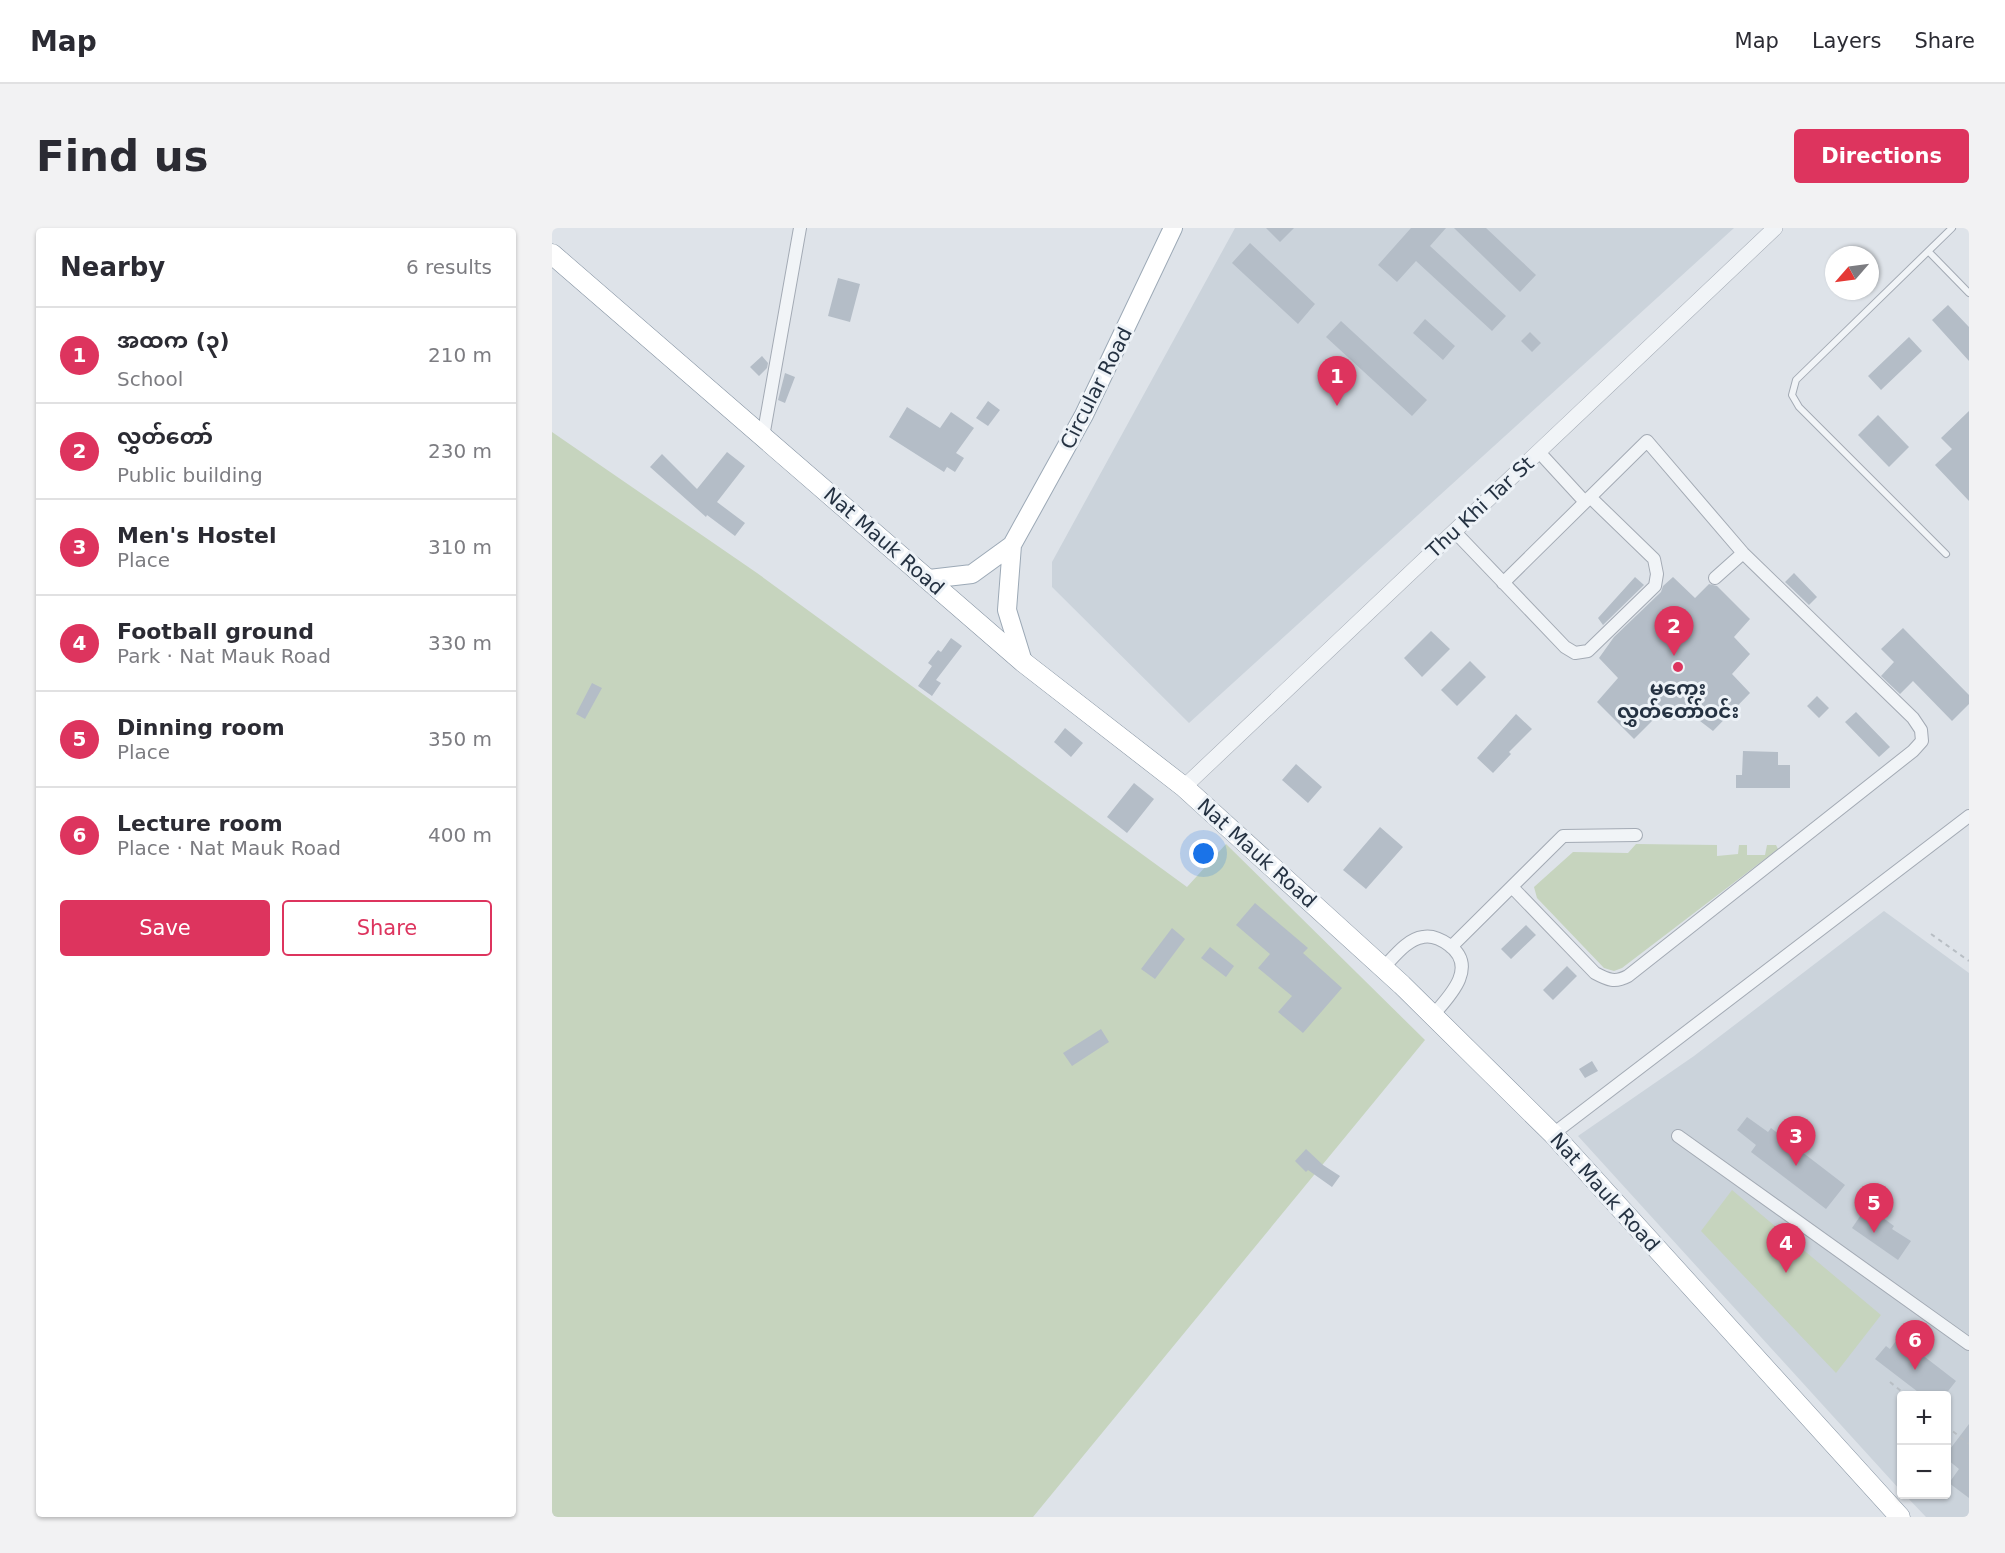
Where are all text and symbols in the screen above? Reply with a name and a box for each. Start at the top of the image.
text: Map [30,25,97,58]
text: Map [1735,29,1779,53]
text: Layers [1812,29,1881,53]
text: Share [1914,29,1975,53]
button: Directions [1794,129,1969,183]
text: Find us [36,132,209,181]
north arrow [1825,246,1879,300]
text: Nearby [60,252,165,282]
text: 6 results [406,255,492,279]
street label: Circular Road [1055,323,1137,453]
text: အထက (၃) [117,328,230,353]
text: 1 [73,343,86,367]
text: 210 m [428,343,492,367]
pin: 1 [1318,356,1356,406]
text: School [117,367,183,391]
text: လွှတ်တော် [117,424,213,449]
text: 2 [73,439,86,463]
text: 230 m [428,439,492,463]
street label: Thu Khi Tar St [1421,451,1539,563]
text: Public building [117,463,263,487]
street label: Nat Mauk Road [819,482,949,600]
text: Men's Hostel [117,523,277,548]
text: 3 [73,535,86,559]
text: 310 m [428,535,492,559]
text: Place [117,548,170,572]
pin: 2 [1654,606,1694,656]
text: Football ground [117,619,314,644]
text: 4 [73,631,86,655]
text: 330 m [428,631,492,655]
text: Park · Nat Mauk Road [117,644,331,668]
marker: မကွေး လွှတ်တော်ဝင်း [1671,660,1685,674]
place label: မကွေး လွှတ်တော်ဝင်း [1617,676,1739,727]
text: Dinning room [117,715,285,740]
text: 5 [73,727,86,751]
text: 350 m [428,727,492,751]
text: Place [117,740,170,764]
street label: Nat Mauk Road [1193,793,1321,913]
text: Lecture room [117,811,283,836]
text: 6 [73,823,86,847]
text: 400 m [428,823,492,847]
text: Place · Nat Mauk Road [117,836,341,860]
your location [1189,839,1218,868]
button: Save [60,900,270,956]
button: Share [282,900,492,956]
pin: 3 [1776,1116,1816,1166]
street label: Nat Mauk Road [1545,1128,1665,1256]
pin: 5 [1854,1184,1894,1233]
pin: 4 [1766,1224,1806,1273]
pin: 6 [1896,1320,1934,1370]
map controls [1897,1391,1951,1499]
button: + [1897,1391,1951,1445]
button: − [1897,1445,1951,1499]

